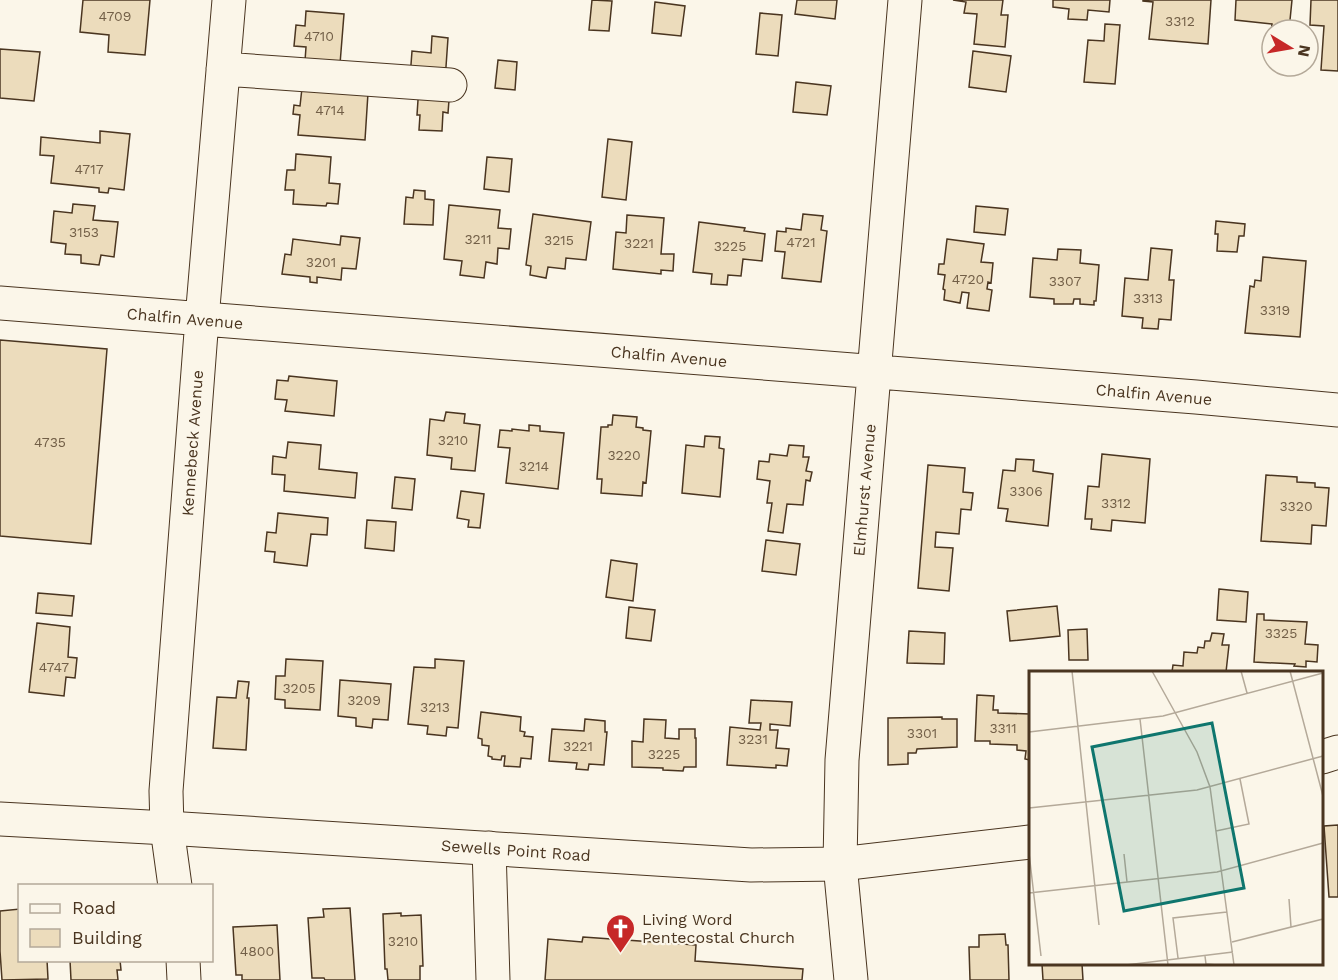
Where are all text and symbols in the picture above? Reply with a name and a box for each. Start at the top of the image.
house number: 4709 [99,8,131,24]
house number: 3312 [1165,13,1195,29]
north arrow [1260,18,1320,78]
house number: 4710 [304,28,334,44]
text: N [1294,43,1315,58]
house number: 4714 [315,102,345,118]
house number: 4717 [74,161,104,177]
house number: 3153 [69,224,99,240]
house number: 3211 [464,231,492,247]
house number: 3215 [544,232,574,248]
house number: 4721 [786,234,816,250]
house number: 3221 [624,235,654,251]
house number: 3225 [714,238,746,254]
house number: 3201 [306,254,336,270]
house number: 4720 [952,271,984,287]
house number: 3307 [1049,273,1081,289]
house number: 3313 [1133,290,1163,306]
house number: 3319 [1260,302,1290,318]
street label: Chalfin Avenue [126,304,244,333]
street label: Chalfin Avenue [610,342,728,371]
street label: Kennebeck Avenue [178,369,207,517]
street label: Chalfin Avenue [1095,380,1213,409]
street label: Elmhurst Avenue [849,423,880,557]
house number: 3210 [438,432,468,448]
house number: 4735 [34,434,66,450]
house number: 3220 [607,447,641,463]
house number: 3214 [519,458,549,474]
house number: 3306 [1009,483,1043,499]
house number: 3312 [1101,495,1131,511]
house number: 3320 [1279,498,1313,514]
house number: 3325 [1265,625,1297,641]
house number: 4747 [39,659,69,675]
inset map [1029,671,1323,965]
house number: 3205 [282,680,316,696]
house number: 3209 [347,692,381,708]
house number: 3213 [420,699,450,715]
house number: 3311 [989,720,1017,736]
house number: 3301 [907,725,937,741]
house number: 3231 [738,731,768,747]
house number: 3221 [563,738,593,754]
house number: 3225 [648,746,680,762]
street label: Sewells Point Road [441,836,591,865]
legend [18,884,213,962]
text: Road [72,897,116,918]
place label: Living Word Pentecostal Church [642,910,795,947]
church icon: Living Word Pentecostal Church [605,912,637,954]
text: Building [72,927,142,948]
house number: 3210 [388,933,418,949]
house number: 4800 [240,943,274,959]

